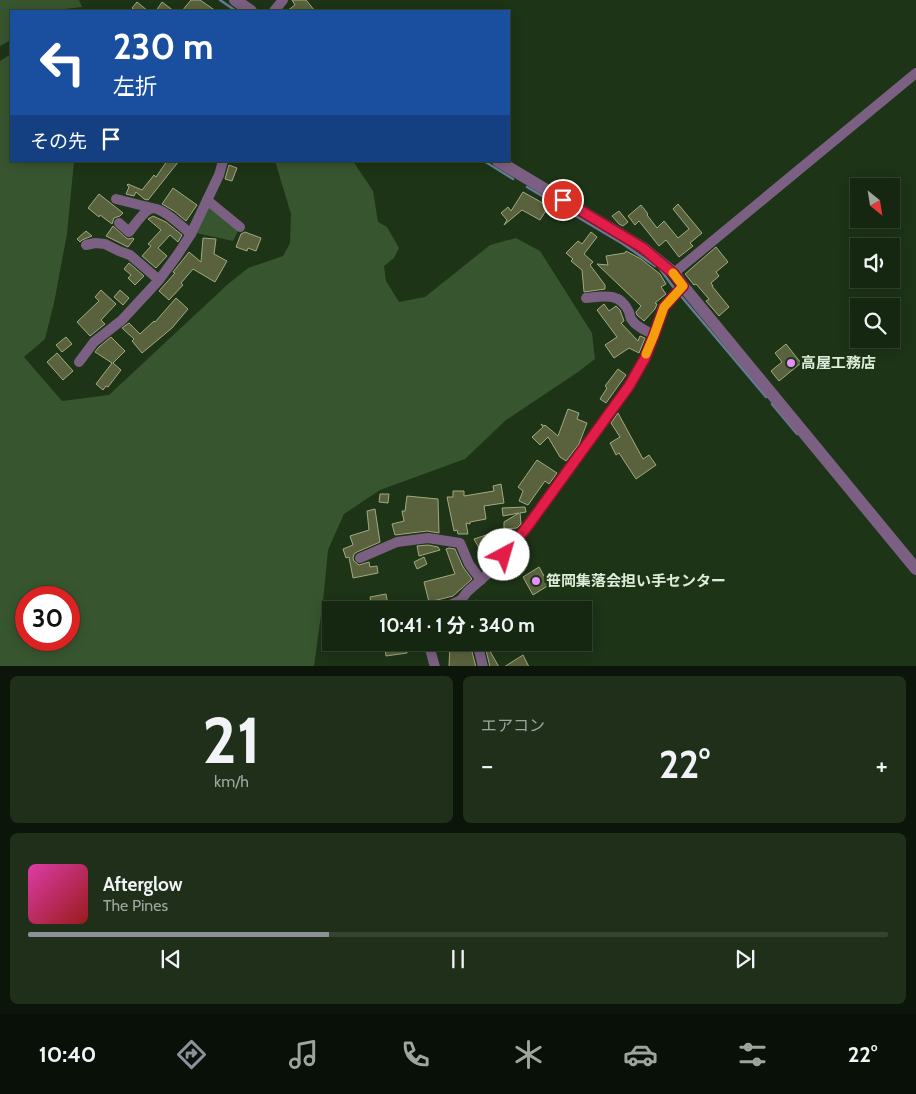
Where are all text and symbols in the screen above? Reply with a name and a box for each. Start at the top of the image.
text: 230 m [113,25,213,68]
icon: left [30,30,95,95]
text: 左折 [113,73,157,100]
icon: arrive [97,125,125,153]
text: その先 [30,130,87,153]
north arrow [850,178,900,228]
map controls [850,178,900,348]
pin [542,179,584,221]
icon: arrive [549,186,577,214]
button: sound [850,238,900,288]
button: search [850,298,900,348]
place label: 高屋工務店 [801,354,876,372]
marker: 高屋工務店 [785,357,797,369]
position arrow [477,528,529,580]
place label: 笹岡集落会担い手センター [546,572,726,590]
marker: 笹岡集落会担い手センター [530,575,542,587]
speed limit sign: 30 [15,586,80,651]
text: 10:41 · 1 分 · 340 m [379,614,535,637]
text: 21 [202,700,261,779]
text: エアコン [481,716,545,735]
text: 22° [659,741,710,788]
text: − [481,748,493,782]
text: + [876,748,888,782]
text: km/h [214,772,249,791]
text: Afterglow [103,873,183,896]
text: The Pines [103,896,168,915]
icon: previous [157,945,185,973]
icon: pause [444,945,472,973]
icon: next [731,945,759,973]
icon: directions [174,1037,209,1072]
icon: music [286,1037,321,1072]
icon: phone [398,1037,433,1072]
icon: climate [511,1037,546,1072]
icon: car [623,1037,658,1072]
icon: filters [735,1037,770,1072]
text: 10:40 [39,1041,96,1068]
text: 22° [848,1041,877,1068]

